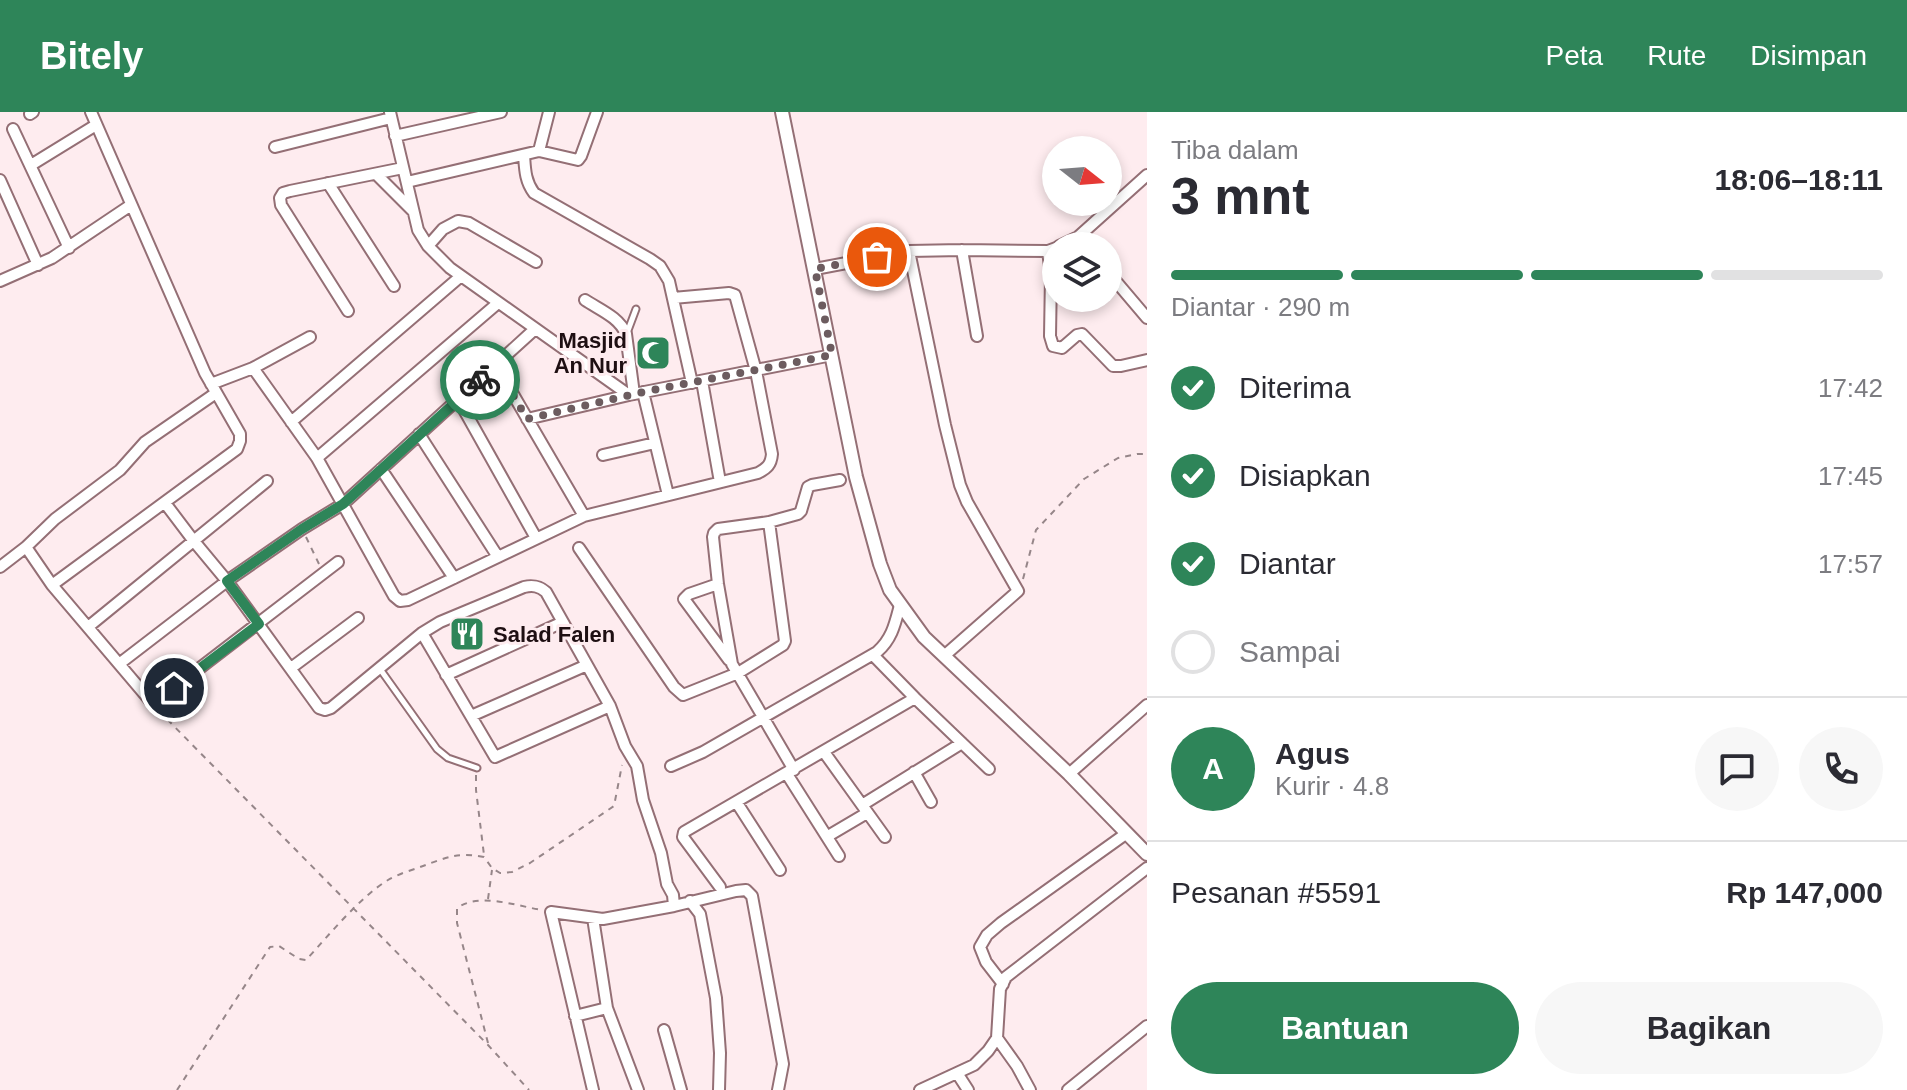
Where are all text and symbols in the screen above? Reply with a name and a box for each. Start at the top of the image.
text: Bitely [40,35,143,77]
text: Peta [1546,40,1603,71]
text: Rute [1647,40,1706,71]
text: Disimpan [1750,40,1867,71]
text: Tiba dalam [1171,135,1299,165]
north arrow [1042,136,1122,216]
map controls [1042,136,1122,312]
text: 18:06–18:11 [1715,163,1883,196]
text: 3 mnt [1171,167,1310,225]
pin [843,223,911,291]
button: layers [1042,232,1122,312]
icon: bag [855,235,899,279]
text: Diantar · 290 m [1171,292,1350,322]
place label: Masjid An Nur [554,328,627,378]
mosque icon: Masjid An Nur [634,334,672,372]
courier [440,340,520,420]
icon: bike [458,358,502,402]
icon: check [1171,366,1215,410]
text: Diterima [1239,371,1351,404]
text: 17:42 [1818,373,1883,403]
icon: check [1171,454,1215,498]
text: Disiapkan [1239,459,1371,492]
text: 17:45 [1818,461,1883,491]
icon: check [1171,542,1215,586]
text: Diantar [1239,547,1336,580]
text: 17:57 [1818,549,1883,579]
restaurant icon: Salad Falen [448,615,486,653]
place label: Salad Falen [493,622,615,647]
text: Sampai [1239,635,1341,668]
pin [140,654,208,722]
icon: home [152,666,196,710]
button: chat [1695,727,1779,811]
button: phone [1799,727,1883,811]
text: Agus [1275,737,1350,770]
text: A [1202,752,1224,785]
text: Kurir · 4.8 [1275,771,1389,801]
text: Pesanan #5591 [1171,876,1381,909]
text: Rp 147,000 [1726,876,1883,909]
button: Bantuan [1171,982,1519,1074]
button: Bagikan [1535,982,1883,1074]

